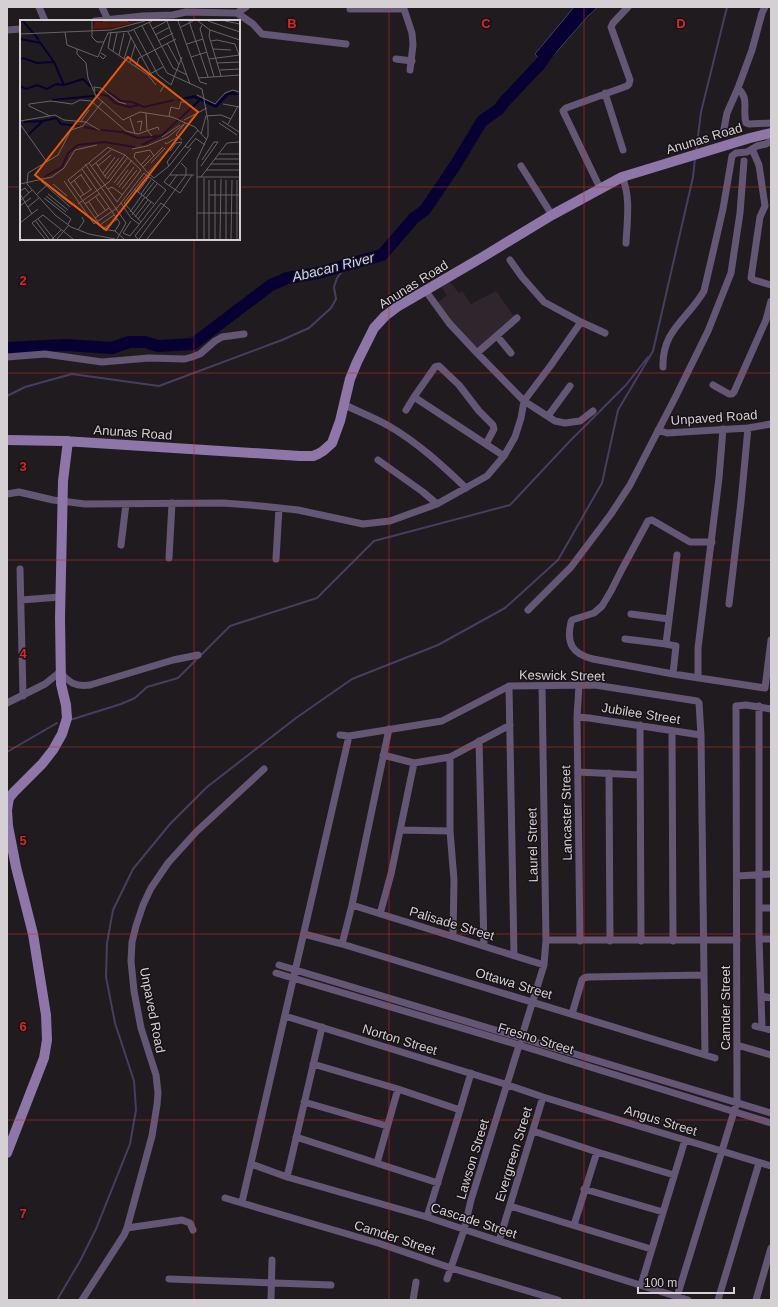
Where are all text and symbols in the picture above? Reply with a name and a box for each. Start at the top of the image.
text: B [287,16,297,31]
text: C [481,16,491,31]
text: D [676,16,686,31]
inset map [20,20,240,240]
street label: Anunas Road [664,120,744,157]
water label: Abacan River [289,249,377,285]
street label: Anunas Road [376,257,451,312]
text: 2 [19,273,27,288]
street label: Unpaved Road [670,407,758,428]
street label: Anunas Road [93,422,173,443]
text: 3 [19,459,27,474]
text: 4 [19,646,27,661]
street label: Keswick Street [519,667,605,684]
street label: Jubilee Street [600,700,682,727]
street label: Lancaster Street [558,765,575,861]
street label: Laurel Street [524,807,541,882]
text: 5 [19,833,27,848]
street label: Palisade Street [408,903,497,944]
street label: Ottawa Street [474,965,554,1002]
street label: Camder Street [718,965,733,1050]
street label: Unpaved Road [137,966,168,1054]
text: 6 [19,1019,27,1034]
street label: Fresno Street [496,1020,576,1057]
street label: Norton Street [361,1021,439,1058]
street label: Angus Street [623,1102,699,1139]
street label: Evergreen Street [492,1105,535,1203]
street label: Lawson Street [453,1117,492,1201]
street label: Cascade Street [429,1199,519,1242]
text: 7 [19,1206,27,1221]
street label: Camder Street [352,1217,438,1258]
scale bar [638,1269,734,1295]
text: 100 m [644,1276,677,1290]

